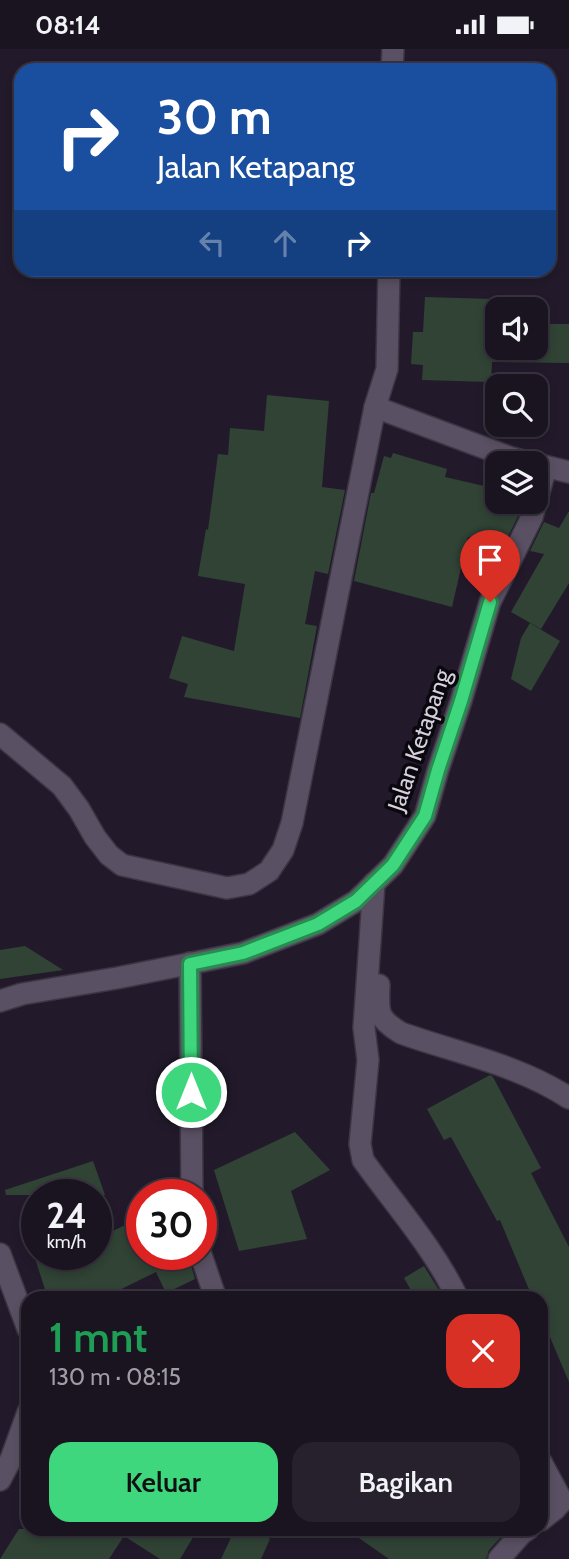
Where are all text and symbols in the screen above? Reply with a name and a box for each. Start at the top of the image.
text: 08:14 [35,9,101,41]
text: 30 m [157,87,272,146]
icon: right [42,91,133,182]
text: Jalan Ketapang [157,147,355,186]
icon: left [193,224,231,262]
icon: ahead [266,224,304,262]
icon: right [339,224,377,262]
map controls [485,297,548,514]
button: sound [485,297,548,360]
button: search [485,374,548,437]
button: layers [485,451,548,514]
pin [460,530,520,602]
icon: arrive [471,541,509,579]
street label: Jalan Ketapang [381,664,457,816]
position arrow [154,1055,228,1129]
speed limit sign: 30 [126,1179,217,1270]
text: 24 [46,1194,87,1237]
text: km/h [47,1231,86,1253]
text: 1 mnt [49,1311,147,1363]
button: close [446,1314,520,1388]
text: 130 m · 08:15 [49,1363,181,1391]
button: Keluar [49,1442,278,1522]
button: Bagikan [292,1442,520,1522]

